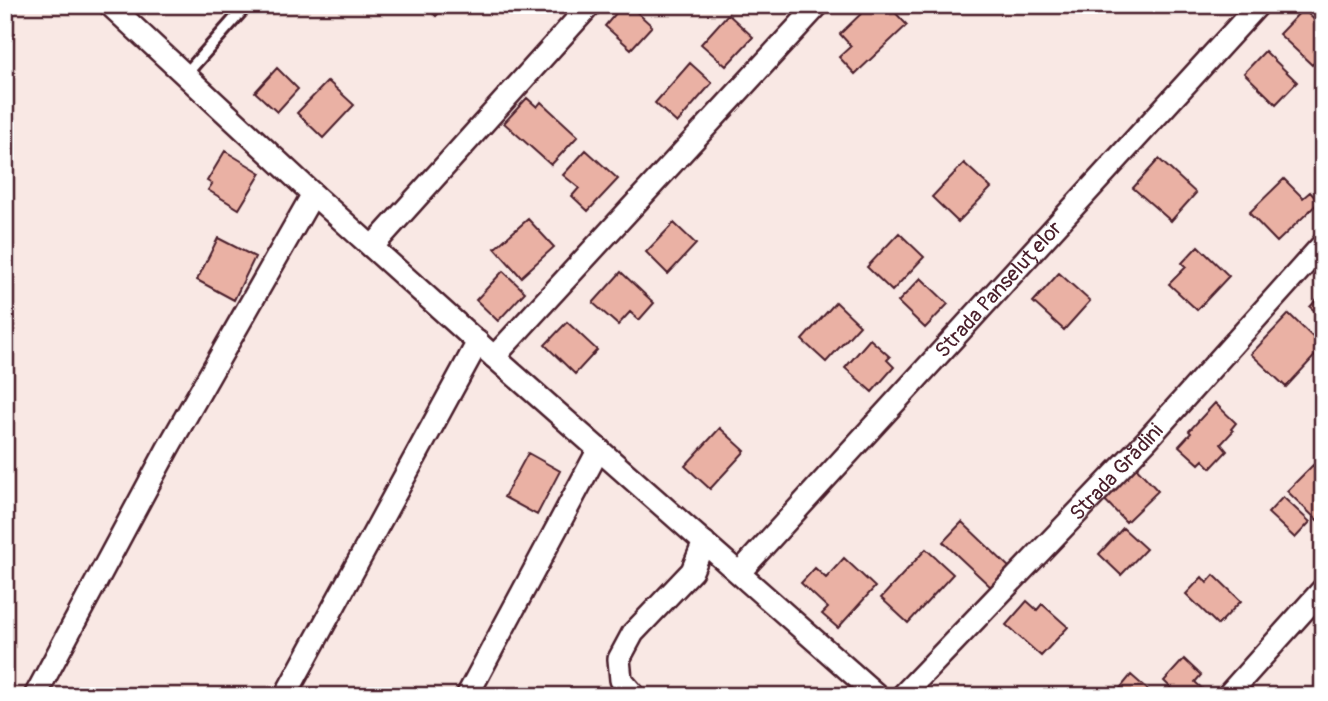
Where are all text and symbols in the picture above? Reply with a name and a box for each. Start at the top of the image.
street label: Strada Panseluțelor [929,215,1068,364]
street label: Strada Grădini [1064,418,1169,527]

